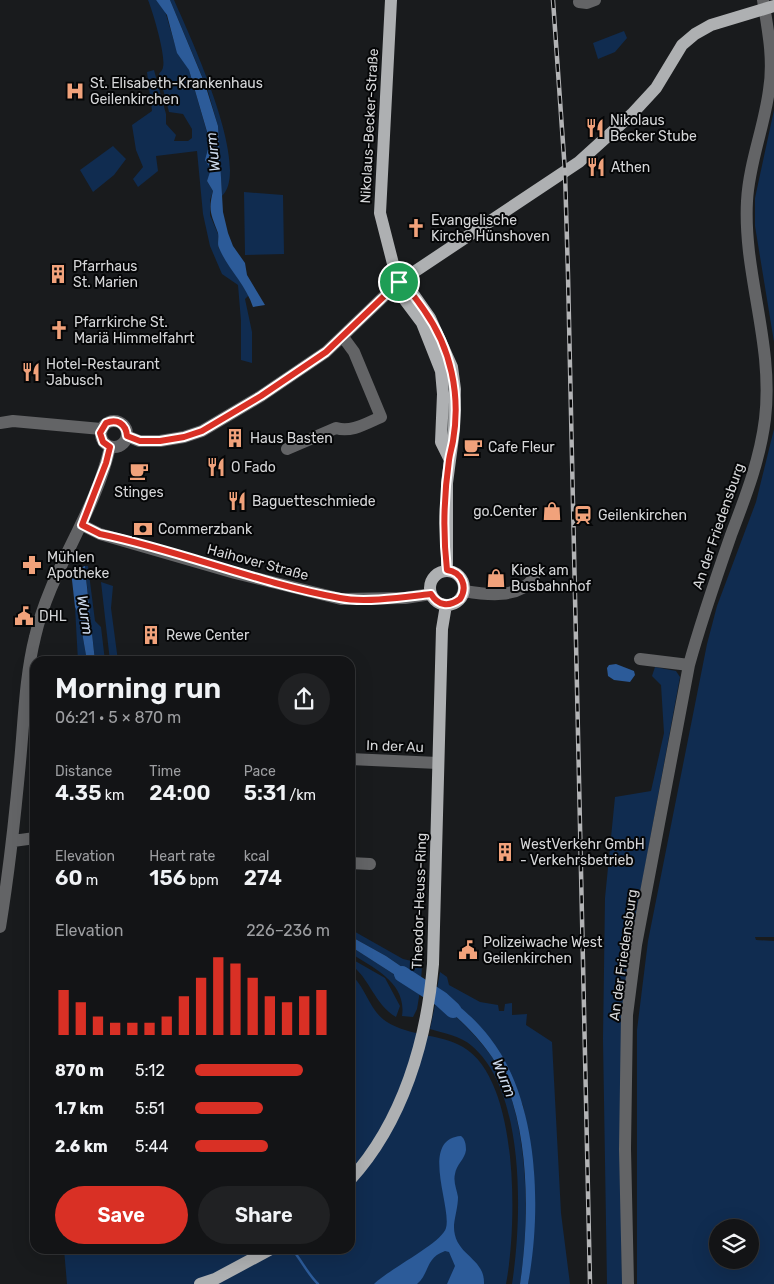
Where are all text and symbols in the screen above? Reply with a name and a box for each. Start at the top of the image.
street label: Nikolaus-Becker-Straße [357,48,382,204]
place label: St. Elisabeth-Krankenhaus Geilenkirchen [90,75,263,108]
hospital icon: St. Elisabeth-Krankenhaus Geilenkirchen [64,80,86,102]
place label: Nikolaus Becker Stube [610,112,697,145]
restaurant icon: Nikolaus Becker Stube [584,117,606,139]
water label: Wurm [202,131,224,173]
restaurant icon: Athen [585,156,607,178]
place label: Athen [611,159,650,176]
place label: Evangelische Kirche Hünshoven [431,212,550,245]
church icon: Evangelische Kirche Hünshoven [405,217,427,239]
place label: Pfarrhaus St. Marien [73,258,138,291]
pin [378,261,420,303]
building icon: Pfarrhaus St. Marien [47,263,69,285]
icon: arrive [385,268,413,296]
place label: Pfarrkirche St. Mariä Himmelfahrt [74,314,195,347]
church icon: Pfarrkirche St. Mariä Himmelfahrt [48,319,70,341]
place label: Hotel-Restaurant Jabusch [46,356,160,389]
restaurant icon: Hotel-Restaurant Jabusch [20,361,42,383]
building icon: Haus Basten [224,427,246,449]
place label: Haus Basten [250,430,333,447]
cafe icon: Cafe Fleur [462,436,484,458]
place label: Cafe Fleur [488,439,555,456]
restaurant icon: O Fado [205,456,227,478]
place label: O Fado [231,459,276,476]
cafe icon: Stinges [128,460,150,482]
street label: An der Friedensburg [689,461,748,592]
place label: Stinges [114,484,164,501]
restaurant icon: Baguetteschmiede [226,490,248,512]
place label: Baguetteschmiede [252,493,376,510]
shop icon: go.Center [541,500,563,522]
place label: go.Center [473,503,538,520]
station icon: Geilenkirchen [572,504,594,526]
place label: Geilenkirchen [598,507,687,524]
bank icon: Commerzbank [132,518,154,540]
place label: Commerzbank [158,521,253,538]
street label: Haihover Straße [205,541,311,584]
place label: Mühlen Apotheke [47,549,109,582]
pharmacy icon: Mühlen Apotheke [21,554,43,576]
place label: Kiosk am Busbahnhof [511,562,591,595]
shop icon: Kiosk am Busbahnhof [485,567,507,589]
water label: Wurm [73,594,97,636]
public building icon: DHL [13,605,35,627]
place label: DHL [39,608,67,625]
building icon: Rewe Center [140,624,162,646]
place label: Rewe Center [166,627,250,644]
text: Morning run [55,672,221,705]
button: share [278,673,330,725]
text: 06:21 · 5 × 870 m [55,708,181,727]
street label: In der Au [366,737,424,756]
text: Distance [55,763,112,780]
text: Time [149,763,181,780]
text: Pace [244,763,276,780]
text: 4.35 [55,780,101,805]
text: 24:00 [149,780,211,805]
text: 5:31 [244,780,286,805]
text: km [101,787,125,804]
text: /km [286,787,316,804]
street label: Theodor-Heuss-Ring [409,833,430,970]
place label: WestVerkehr GmbH - Verkehrsbetrieb [520,836,645,869]
building icon: WestVerkehr GmbH - Verkehrsbetrieb [494,841,516,863]
text: Elevation [55,848,115,865]
text: Heart rate [149,848,215,865]
text: kcal [244,848,269,865]
text: 60 [55,865,82,890]
text: 156 [149,865,186,890]
text: 274 [244,865,282,890]
text: m [82,872,98,889]
text: bpm [186,872,219,889]
street label: An der Friedensburg [606,888,641,1022]
text: Elevation [55,921,124,940]
text: 226–236 m [246,921,330,940]
place label: Polizeiwache West Geilenkirchen [483,934,603,967]
public building icon: Polizeiwache West Geilenkirchen [457,939,479,961]
water label: Wurm [488,1056,520,1100]
text: 870 m [55,1061,104,1080]
text: 5:12 [135,1061,165,1080]
text: 1.7 km [55,1099,104,1118]
text: 5:51 [135,1099,165,1118]
text: 2.6 km [55,1137,108,1156]
text: 5:44 [135,1137,168,1156]
button: Save [55,1186,188,1244]
button: Share [198,1186,330,1244]
map controls [709,1219,759,1269]
button: layers [709,1219,759,1269]

